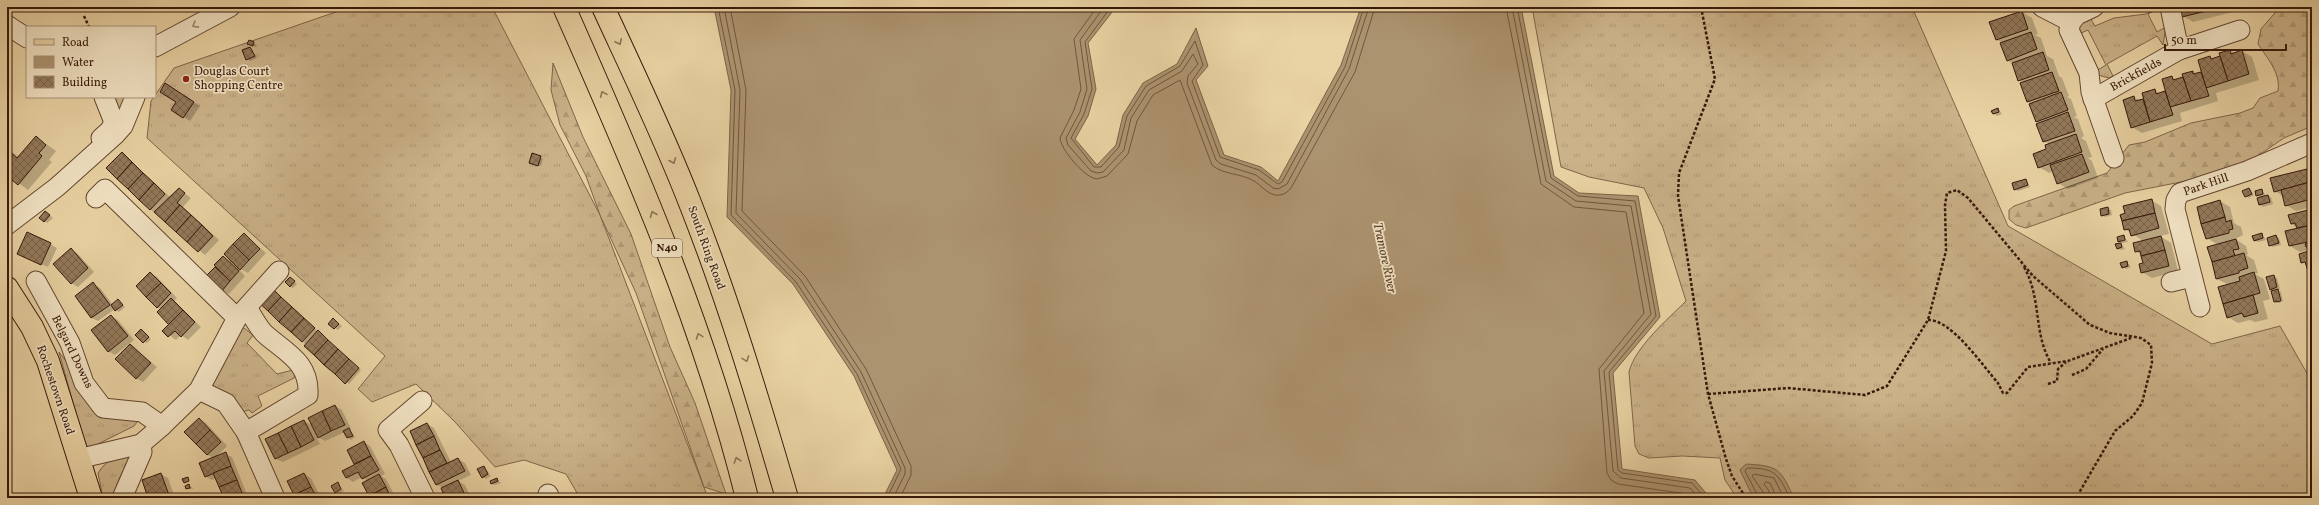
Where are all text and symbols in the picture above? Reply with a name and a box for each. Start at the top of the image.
one-way arrow [192,21,199,28]
legend [26,26,156,98]
scale bar [2165,26,2286,52]
text: 50 m [2171,33,2197,49]
text: Road [62,35,89,51]
one-way arrow [614,38,622,46]
street label: Brickfields [2107,54,2165,96]
text: Water [62,55,94,71]
place label: Douglas Court Shopping Centre [194,64,283,94]
marker: Douglas Court Shopping Centre [181,74,191,84]
text: Building [62,75,107,91]
one-way arrow [600,91,608,99]
one-way arrow [668,157,676,164]
street label: Park Hill [2181,170,2231,200]
street label: South Ring Road [683,204,729,292]
one-way arrow [650,211,658,218]
water label: Tramore River [1368,221,1400,295]
road number: N40 [652,239,682,257]
street label: Belgard Downs [47,313,97,391]
one-way arrow [695,333,703,340]
street label: Rochestown Road [32,343,78,437]
one-way arrow [741,355,750,362]
one-way arrow [733,457,742,464]

